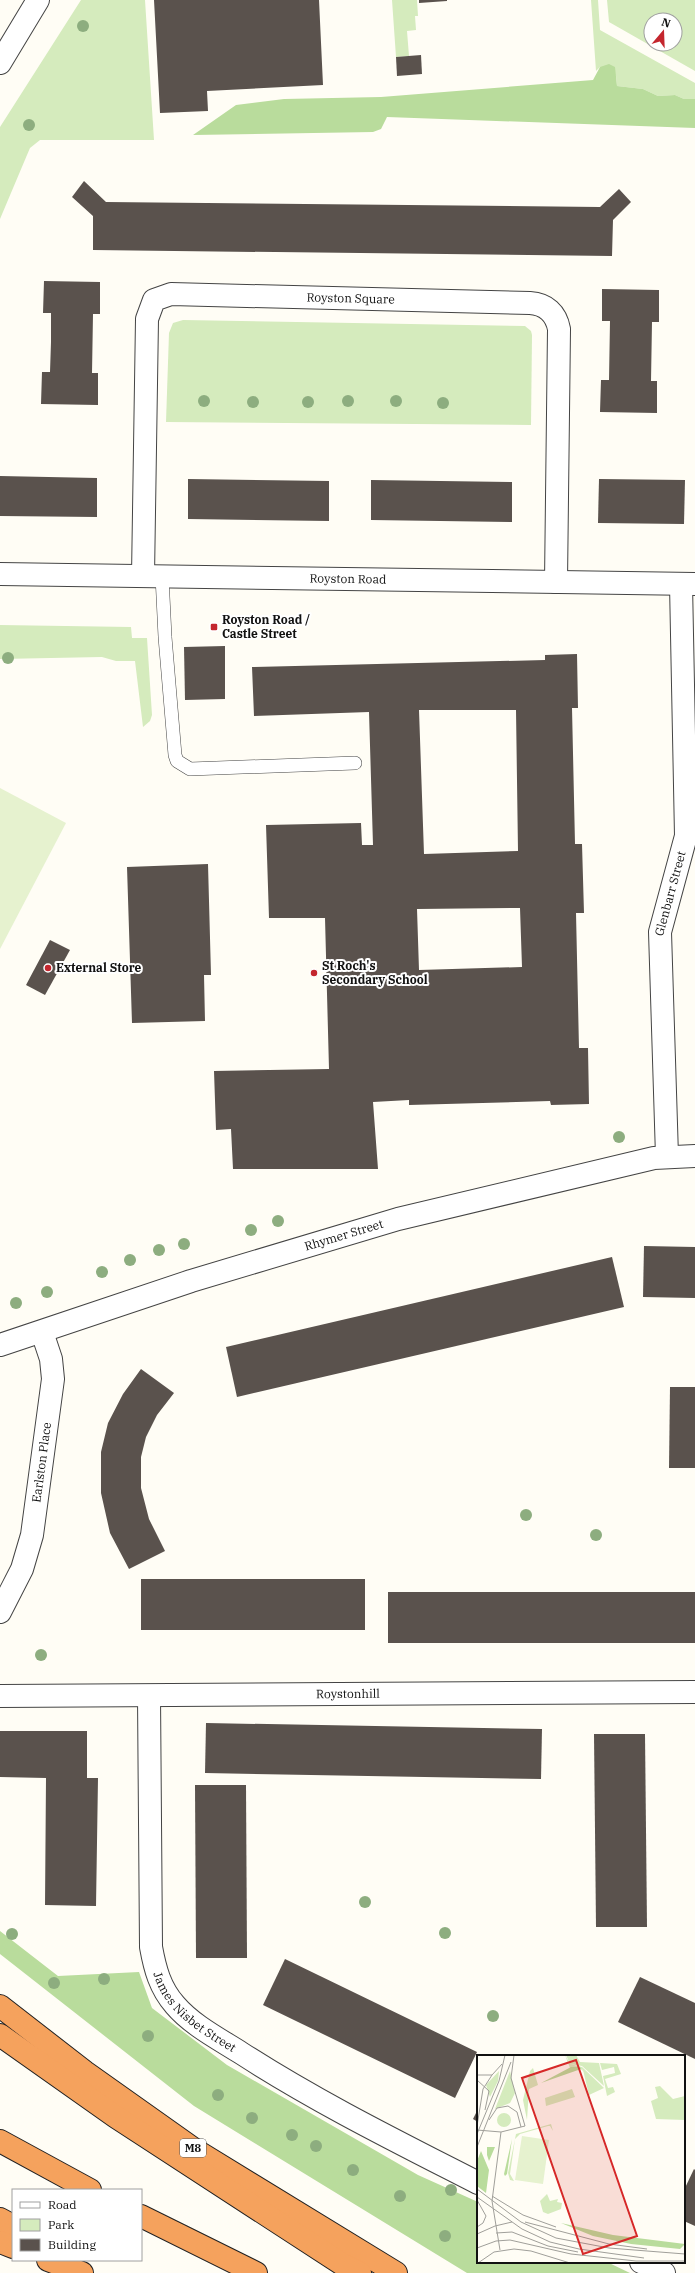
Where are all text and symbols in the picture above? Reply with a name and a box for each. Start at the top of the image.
north arrow [643,12,683,52]
text: N [660,15,673,31]
street label: Royston Square [306,289,395,307]
street label: Royston Road [309,570,386,587]
place label: Royston Road / Castle Street [222,612,310,641]
marker: Royston Road / Castle Street [209,622,219,632]
street label: Glenbarr Street [651,849,689,938]
place label: St Roch's Secondary School [322,958,428,987]
place label: External Store [56,960,142,975]
marker: External Store [43,963,53,973]
marker: St Roch's Secondary School [309,968,319,978]
street label: Rhymer Street [302,1216,385,1254]
street label: Earlston Place [28,1421,54,1503]
street label: Roystonhill [316,1686,380,1701]
street label: James Nisbet Street [150,1970,239,2055]
inset map [477,2055,685,2263]
road number: M8 [180,2139,206,2157]
legend [12,2189,142,2261]
text: Road [48,2197,77,2212]
text: Park [48,2217,74,2232]
text: Building [48,2237,96,2252]

